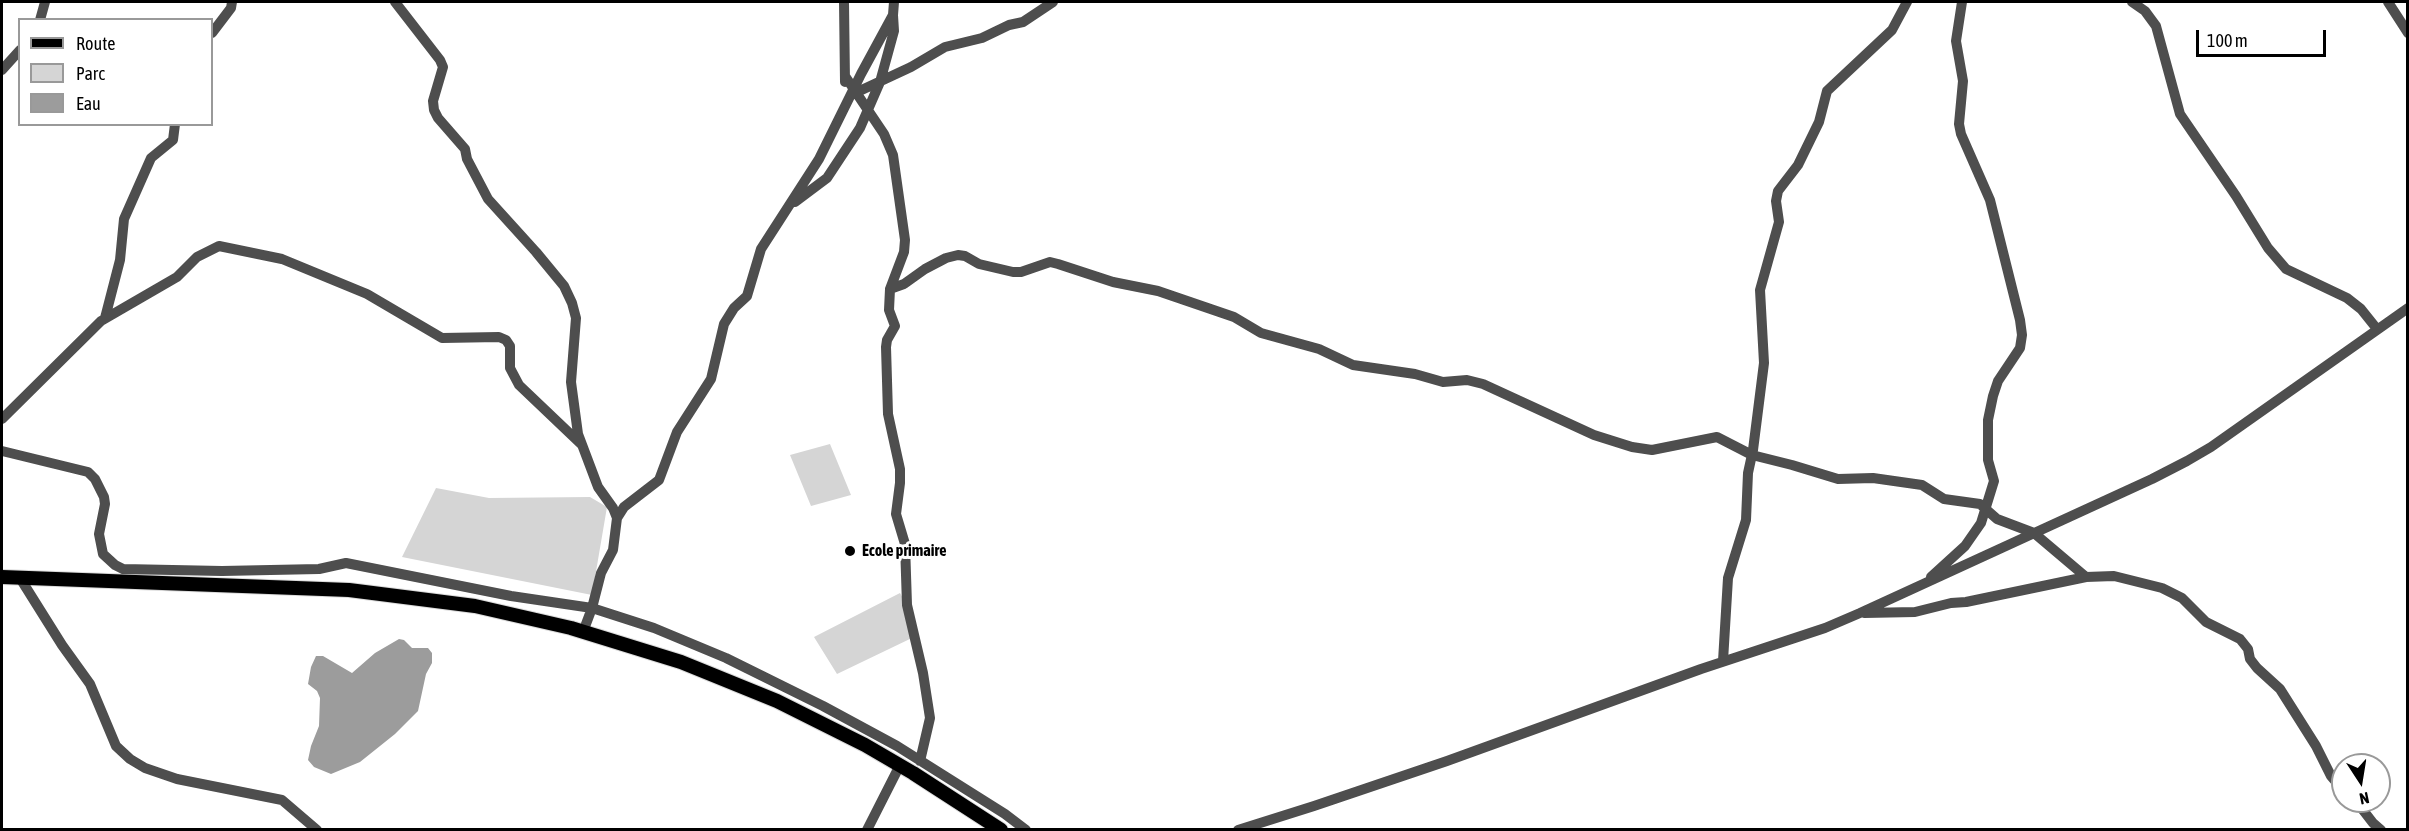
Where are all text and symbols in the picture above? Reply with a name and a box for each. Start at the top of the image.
legend [18,18,213,126]
scale bar [2199,18,2330,56]
text: 100 m [2207,30,2248,51]
text: Route [76,33,115,54]
text: Parc [76,63,105,84]
text: Eau [76,93,101,114]
place label: Ecole primaire [862,541,946,561]
marker: Ecole primaire [843,544,857,558]
north arrow [2331,753,2391,813]
text: N [2358,789,2371,808]

